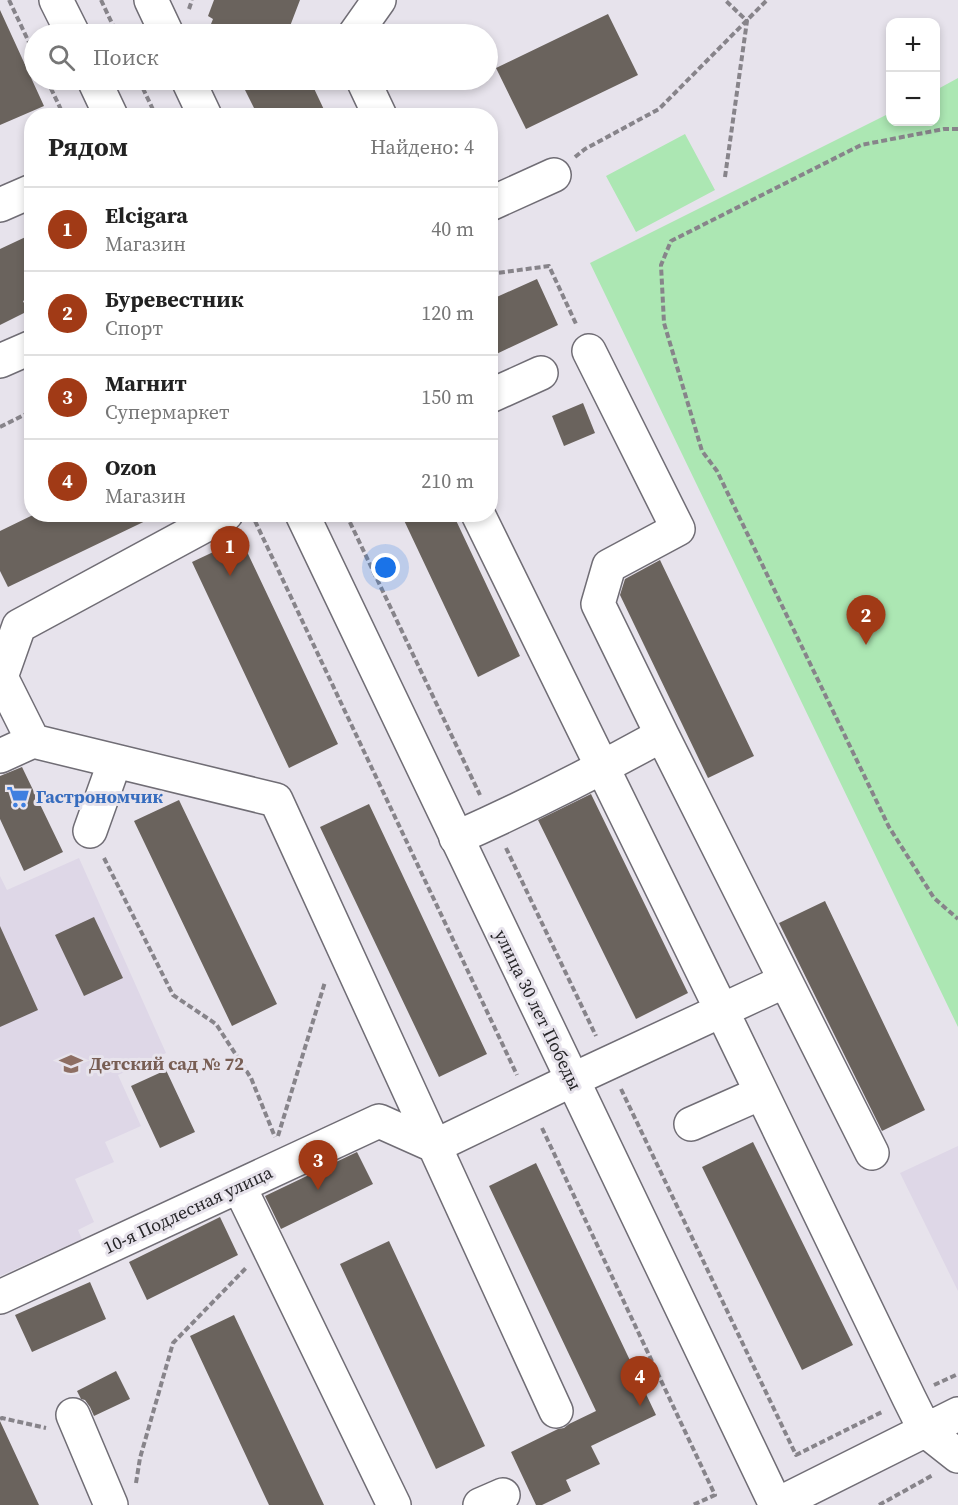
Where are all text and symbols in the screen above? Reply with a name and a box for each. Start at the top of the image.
map controls [886,18,940,126]
button: + [886,18,940,72]
search box [24,24,498,90]
icon: search [45,41,78,74]
text: Поиск [93,42,159,72]
button: − [886,72,940,126]
text: Рядом [48,129,128,165]
text: Найдено: 4 [370,133,474,161]
text: Elcigara [105,200,188,230]
text: 1 [62,215,73,243]
text: 40 m [431,215,474,243]
text: Магазин [105,230,186,258]
text: Буревестник [105,284,244,314]
text: 2 [62,299,73,327]
text: 120 m [421,299,474,327]
text: Спорт [105,314,163,342]
text: Магнит [105,368,187,398]
text: 3 [62,383,73,411]
text: 150 m [421,383,474,411]
text: Супермаркет [105,398,230,426]
text: Ozon [105,452,157,482]
text: 4 [62,467,73,495]
text: 210 m [421,467,474,495]
text: Магазин [105,482,186,510]
pin: 1 [210,526,250,576]
your location [371,553,400,582]
pin: 2 [846,596,886,645]
supermarket icon: Гастрономчик [5,784,31,810]
place label: Гастрономчик [36,784,163,809]
street label: улица 30 лет Победы [489,925,588,1094]
school or university icon: Детский сад № 72 [58,1051,84,1077]
place label: Детский сад № 72 [89,1051,244,1076]
pin: 3 [298,1140,338,1190]
street label: 10-я Подлесная улица [99,1159,277,1260]
pin: 4 [620,1356,660,1406]

